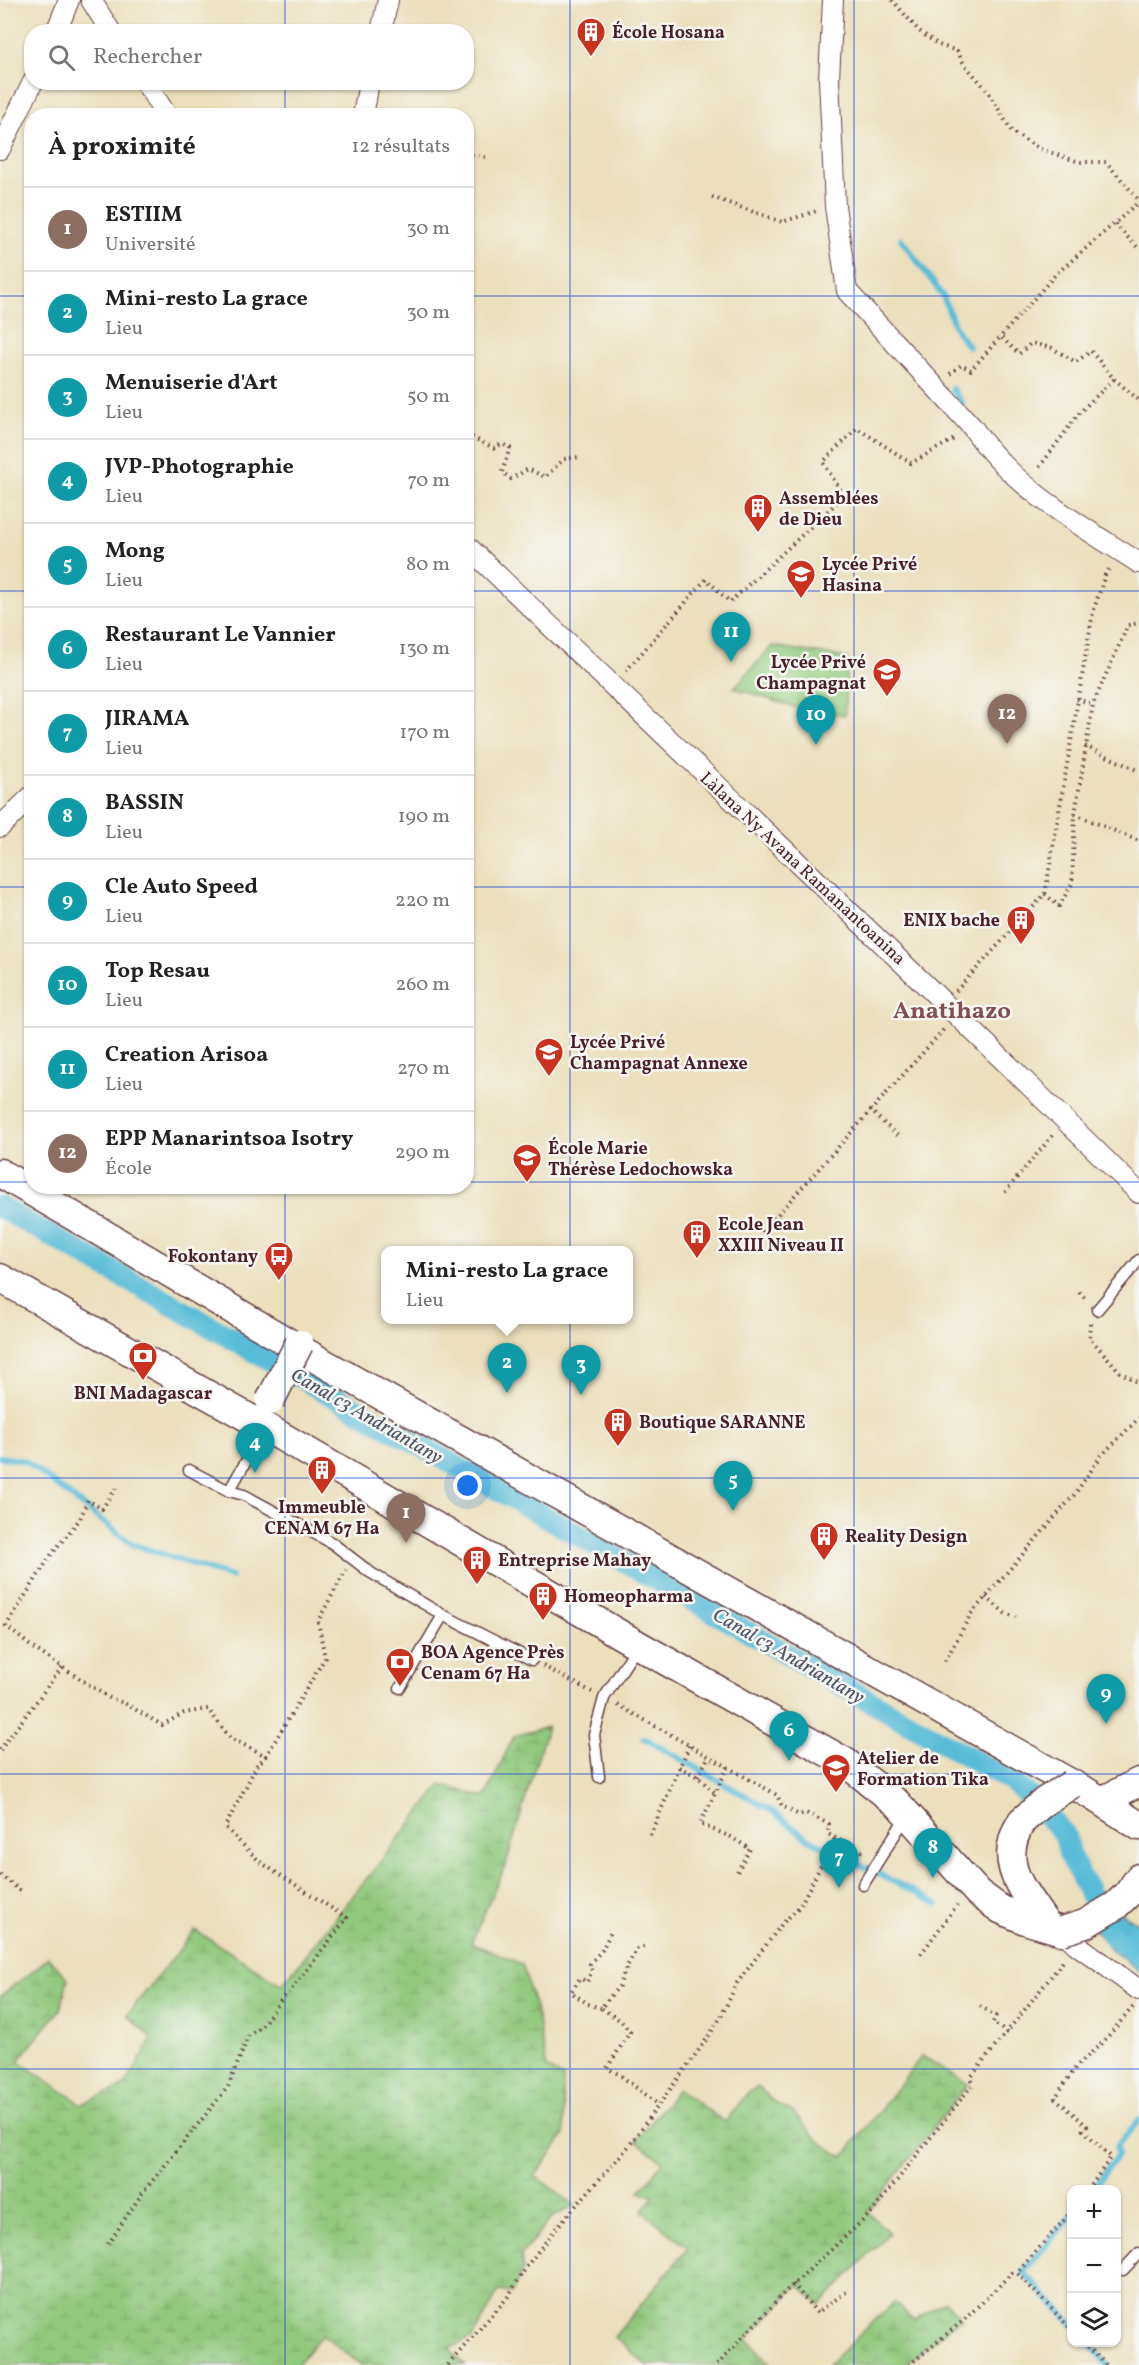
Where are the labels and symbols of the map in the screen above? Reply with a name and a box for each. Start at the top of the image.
building icon: École Hosana [575,16,607,58]
place label: École Hosana [612,21,725,46]
place label: Assemblées de Dieu [779,487,879,533]
building icon: Assemblées de Dieu [742,492,774,534]
place label: Lycée Privé Hasina [822,553,917,599]
school or university icon: Lycée Privé Hasina [785,558,817,600]
pin: 11 [712,612,750,662]
place label: Lycée Privé Champagnat [756,651,866,697]
school or university icon: Lycée Privé Champagnat [871,656,903,698]
pin: 12 [988,694,1026,744]
pin: 10 [796,696,836,745]
street label: Làlana Ny Avana Ramanantoanina [693,767,911,971]
building icon: ENIX bache [1005,904,1037,946]
place label: ENIX bache [903,909,1000,934]
district label: Anatihazo [893,995,1011,1029]
place label: Lycée Privé Champagnat Annexe [570,1031,748,1077]
school or university icon: Lycée Privé Champagnat Annexe [533,1036,565,1078]
place label: École Marie Thérèse Ledochowska [548,1137,733,1183]
school or university icon: École Marie Thérèse Ledochowska [511,1142,543,1184]
place label: Ecole Jean XXIII Niveau II [718,1213,844,1259]
building icon: Ecole Jean XXIII Niveau II [681,1218,713,1260]
bus stop icon: Fokontany [263,1240,295,1282]
place label: Fokontany [168,1245,258,1270]
bank icon: BNI Madagascar [127,1340,159,1382]
pin: 2 [488,1344,526,1393]
pin: 3 [562,1346,600,1395]
water label: Canal c3 Andriantany [285,1362,447,1472]
place label: BNI Madagascar [74,1382,213,1407]
building icon: Boutique SARANNE [602,1406,634,1448]
place label: Boutique SARANNE [639,1411,805,1436]
pin: 4 [236,1424,274,1473]
building icon: Immeuble CENAM 67 Ha [306,1454,338,1496]
pin: 5 [714,1462,752,1511]
your location [453,1471,482,1500]
pin: 1 [386,1494,426,1543]
place label: Immeuble CENAM 67 Ha [265,1496,380,1542]
building icon: Reality Design [808,1520,840,1562]
place label: Reality Design [845,1525,968,1550]
building icon: Entreprise Mahay [461,1544,493,1586]
place label: Entreprise Mahay [498,1549,651,1574]
building icon: Homeopharma [527,1580,559,1622]
place label: Homeopharma [564,1585,693,1610]
water label: Canal c3 Andriantany [707,1602,869,1712]
place label: BOA Agence Près Cenam 67 Ha [421,1641,565,1687]
bank icon: BOA Agence Près Cenam 67 Ha [384,1646,416,1688]
pin: 9 [1086,1674,1126,1724]
pin: 6 [770,1712,808,1761]
place label: Atelier de Formation Tika [857,1747,989,1793]
school or university icon: Atelier de Formation Tika [820,1752,852,1794]
pin: 8 [914,1828,952,1878]
pin: 7 [820,1838,858,1888]

